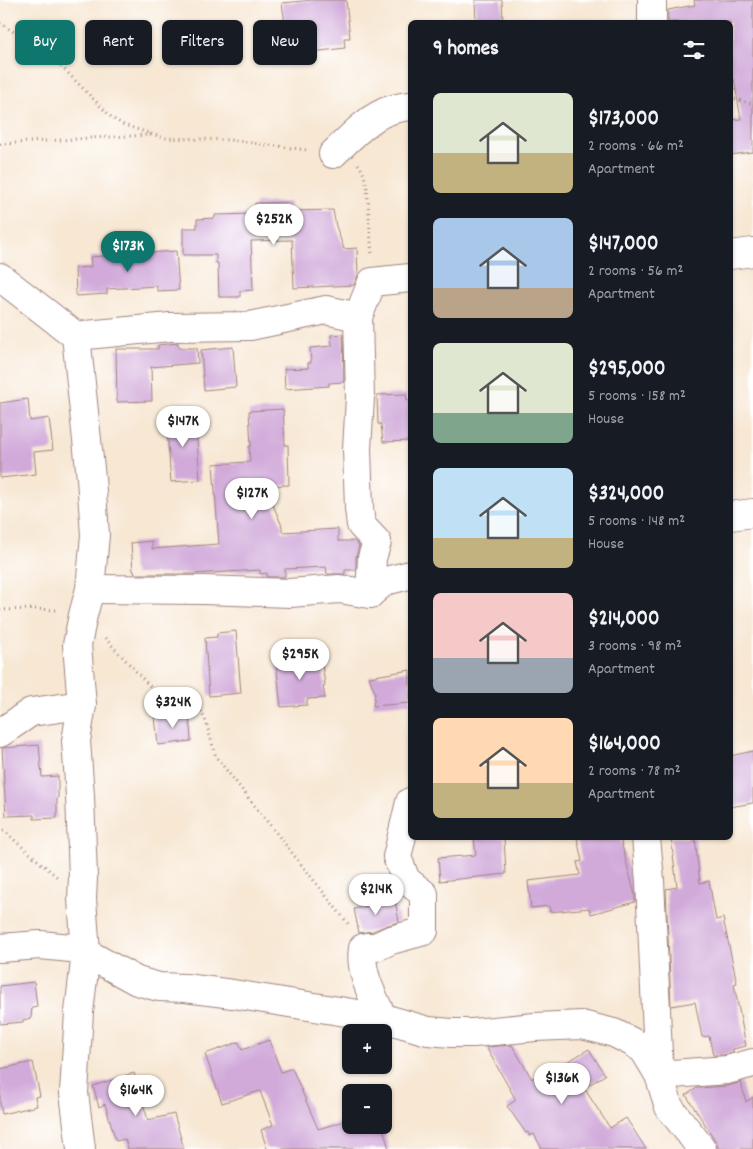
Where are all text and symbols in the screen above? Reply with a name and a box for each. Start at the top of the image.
chip: Buy [15,20,75,65]
chip: Rent [85,20,152,65]
chip: Filters [162,20,243,65]
chip: New [253,20,317,65]
text: 9 homes [433,35,499,65]
icon: filters [680,36,708,64]
text: $173,000 [588,105,659,135]
icon: home [473,113,533,173]
text: 2 rooms · 66 m² [588,135,684,158]
text: Apartment [588,158,655,181]
pin: $252K [239,204,309,246]
text: $252K [256,208,292,231]
pin: $173K [93,230,163,273]
text: $147,000 [588,230,658,260]
text: $173K [112,235,144,258]
icon: home [473,238,533,298]
text: 2 rooms · 56 m² [588,260,683,283]
text: Apartment [588,283,655,306]
text: $295,000 [588,355,666,385]
icon: home [473,363,533,423]
text: 5 rooms · 158 m² [588,385,686,408]
pin: $147K [148,406,218,448]
text: House [588,408,624,431]
text: $147K [167,410,199,433]
pin: $127K [217,478,287,520]
text: $324,000 [588,480,664,510]
text: $127K [236,482,268,505]
icon: home [473,488,533,548]
text: 5 rooms · 148 m² [588,510,685,533]
text: House [588,533,624,556]
text: $214,000 [588,605,659,635]
icon: home [473,613,533,673]
text: 3 rooms · 98 m² [588,635,682,658]
pin: $295K [265,638,335,681]
text: $295K [281,643,319,666]
text: Apartment [588,658,655,681]
pin: $324K [138,686,208,729]
text: $324K [155,691,191,714]
text: $164,000 [588,730,661,760]
icon: home [473,738,533,798]
text: 2 rooms · 78 m² [588,760,681,783]
text: Apartment [588,783,655,806]
pin: $214K [341,874,411,916]
text: $214K [360,878,392,901]
map controls [342,1024,392,1134]
button: + [342,1024,392,1074]
pin: $136K [527,1062,597,1105]
text: $136K [545,1067,579,1090]
pin: $164K [101,1074,171,1117]
text: $164K [119,1079,153,1102]
button: − [342,1084,392,1134]

